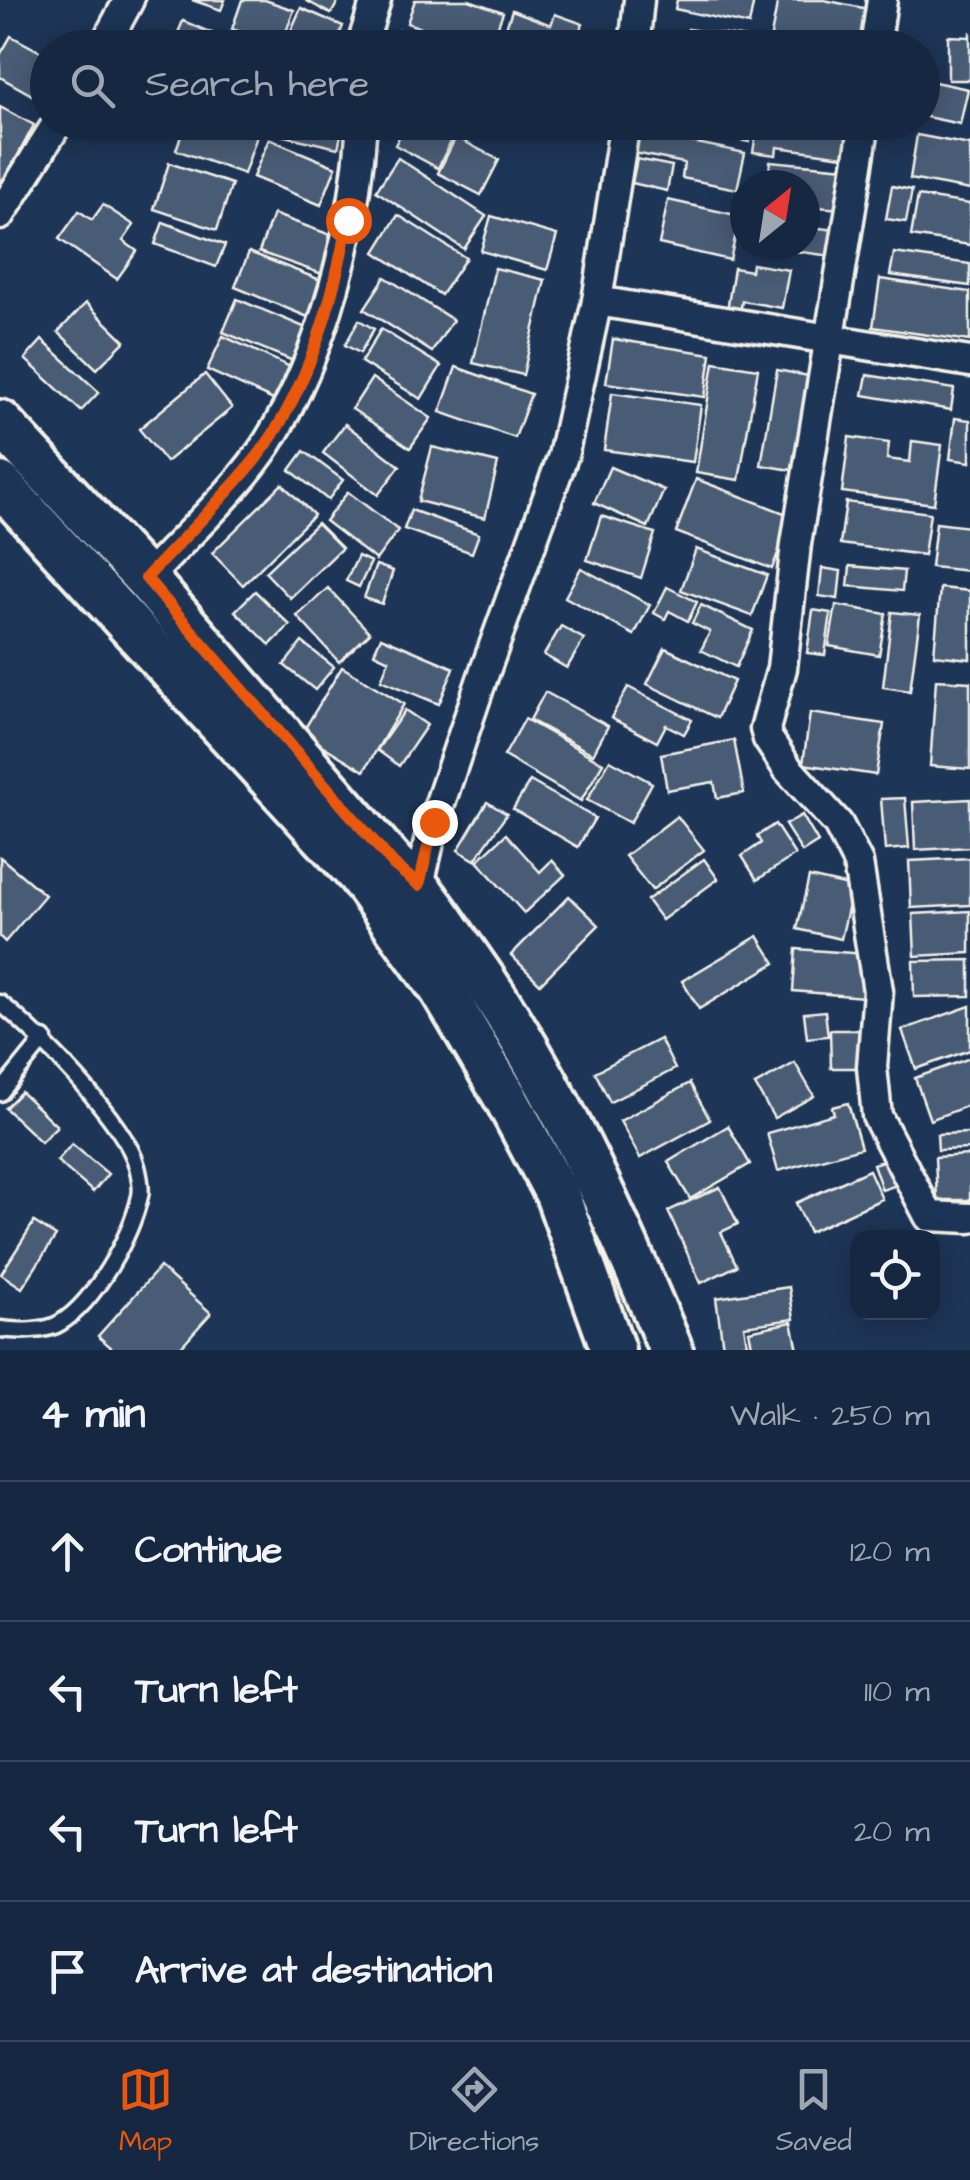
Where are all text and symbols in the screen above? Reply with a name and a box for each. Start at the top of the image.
search box [30,30,940,140]
icon: search [65,58,120,113]
text: Search here [145,59,369,111]
north arrow [730,170,820,260]
route start [326,198,372,244]
route end [412,800,458,846]
map controls [850,1230,940,1320]
button: locate [850,1230,940,1320]
text: 4 min [40,1386,145,1444]
text: Walk · 250 m [730,1393,930,1438]
icon: ahead [40,1524,95,1579]
text: Continue [135,1525,282,1577]
text: 120 m [850,1529,930,1574]
icon: left [40,1664,95,1719]
text: Turn left [135,1665,298,1717]
text: 110 m [864,1669,930,1714]
icon: left [40,1804,95,1859]
text: Turn left [135,1805,298,1857]
text: 20 m [854,1809,930,1854]
icon: arrive [40,1944,95,1999]
text: Arrive at destination [135,1945,492,1997]
tab: Map [118,2062,173,2161]
tab: Directions [409,2062,539,2161]
tab: Saved [776,2062,852,2161]

